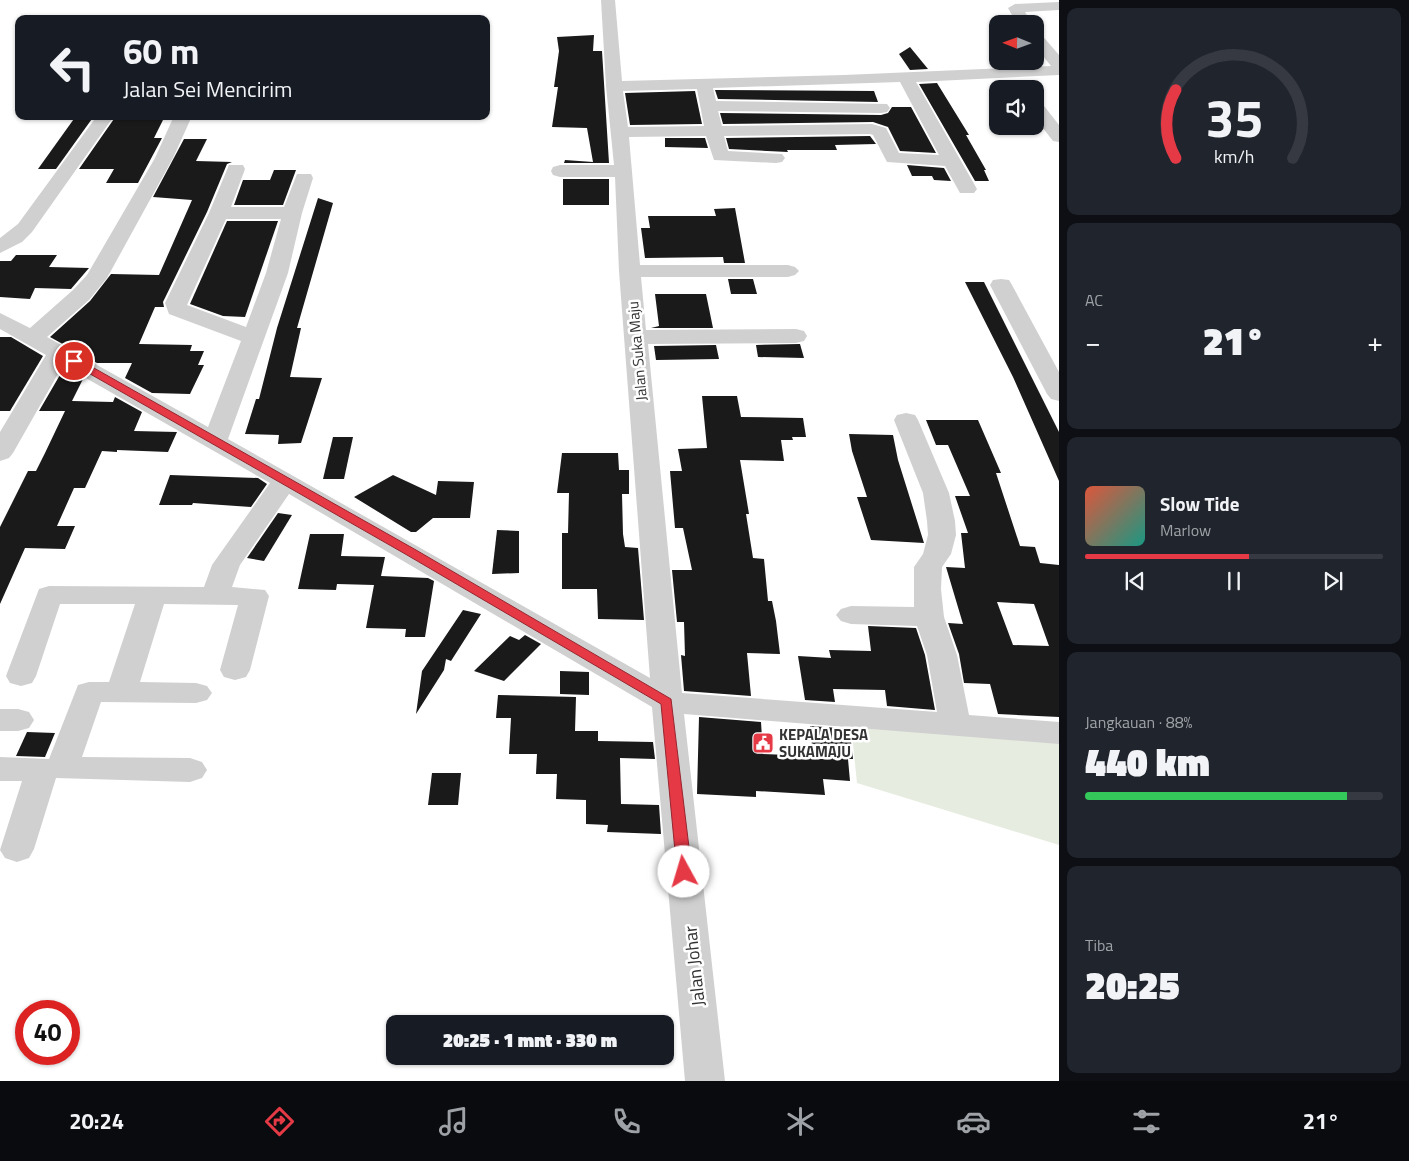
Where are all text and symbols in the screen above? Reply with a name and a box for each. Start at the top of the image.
north arrow [989,15,1044,70]
map controls [989,15,1044,135]
text: 60 m [123,24,199,78]
icon: left [40,35,105,100]
text: Jalan Sei Mencirim [123,72,292,106]
text: 35 [1205,78,1263,157]
button: sound [989,80,1044,135]
text: km/h [1214,143,1254,170]
text: AC [1085,288,1103,312]
street label: Jalan Suka Maju [621,300,653,402]
text: 21° [1203,312,1265,370]
text: − [1085,320,1101,363]
text: + [1367,320,1383,363]
pin [53,340,95,382]
icon: arrive [60,347,88,375]
text: Slow Tide [1160,489,1239,518]
text: Marlow [1160,518,1211,542]
icon: previous [1121,567,1149,595]
icon: pause [1220,567,1248,595]
icon: next [1319,567,1347,595]
text: Jangkauan · 88% [1085,710,1193,734]
place label: KEPALA DESA SUKAMAJU [779,723,868,763]
public building icon: KEPALA DESA SUKAMAJU [751,731,775,755]
text: 440 km [1085,733,1210,791]
position arrow [657,845,709,897]
street label: Jalan Johar [676,925,712,1007]
text: Tiba [1085,933,1113,957]
text: 20:25 [1085,956,1180,1014]
speed limit sign: 40 [15,1000,80,1065]
text: 20:25 · 1 mnt · 330 m [443,1025,617,1054]
text: 20:24 [69,1104,124,1138]
icon: directions [262,1104,297,1139]
icon: music [436,1104,471,1139]
icon: phone [609,1104,644,1139]
icon: climate [783,1104,818,1139]
icon: car [956,1104,991,1139]
icon: filters [1129,1104,1164,1139]
text: 21° [1303,1104,1340,1138]

